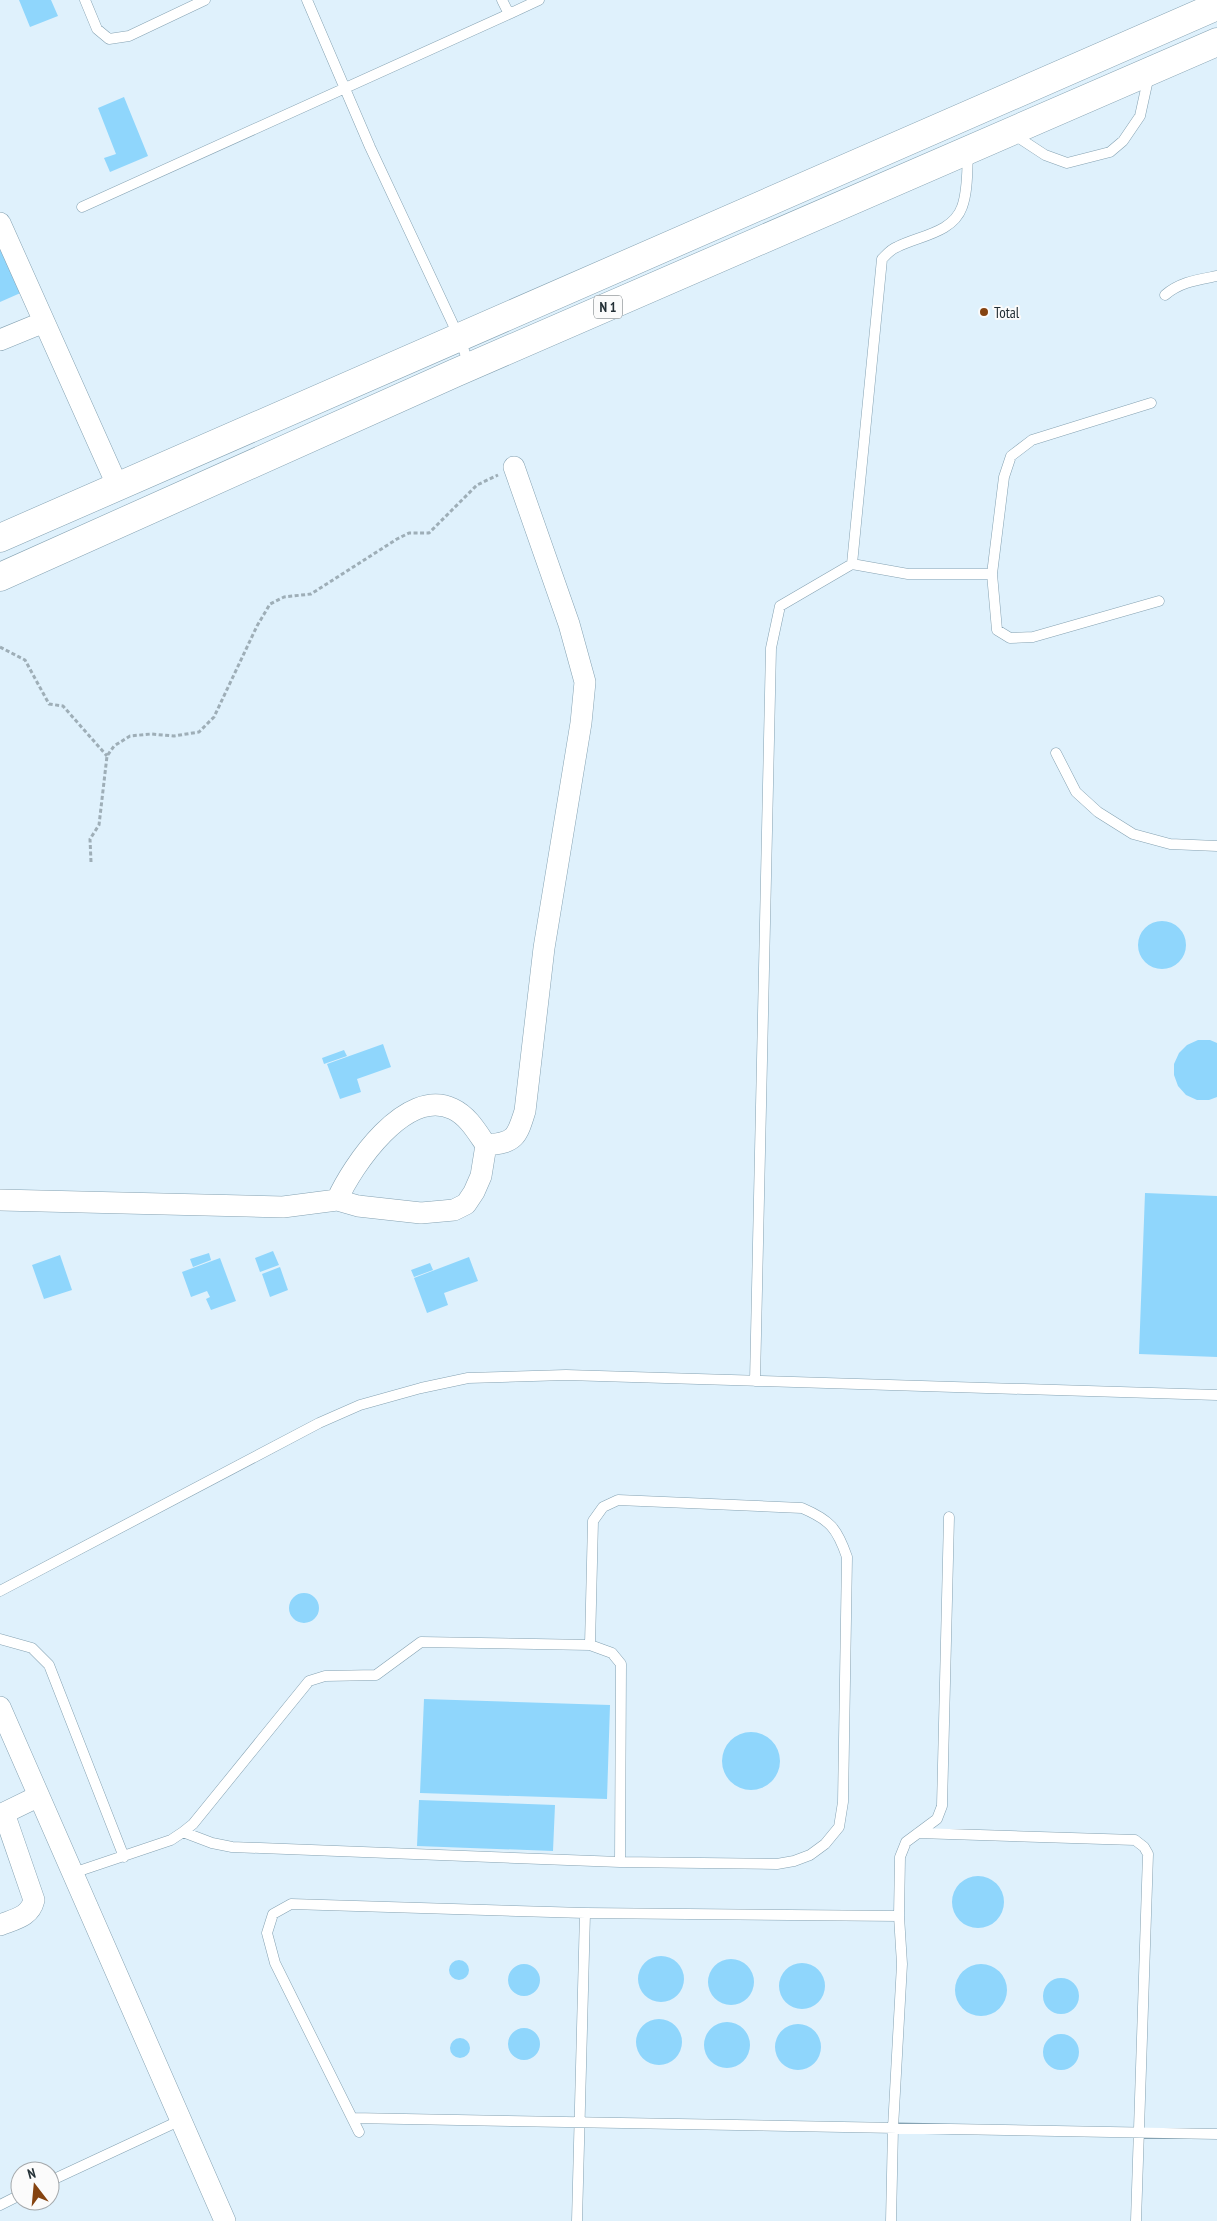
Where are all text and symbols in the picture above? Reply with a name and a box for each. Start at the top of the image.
road number: N 1 [594,296,622,318]
place label: Total [994,303,1020,322]
marker: Total [978,306,990,318]
north arrow [10,2161,60,2211]
text: N [25,2164,38,2183]

